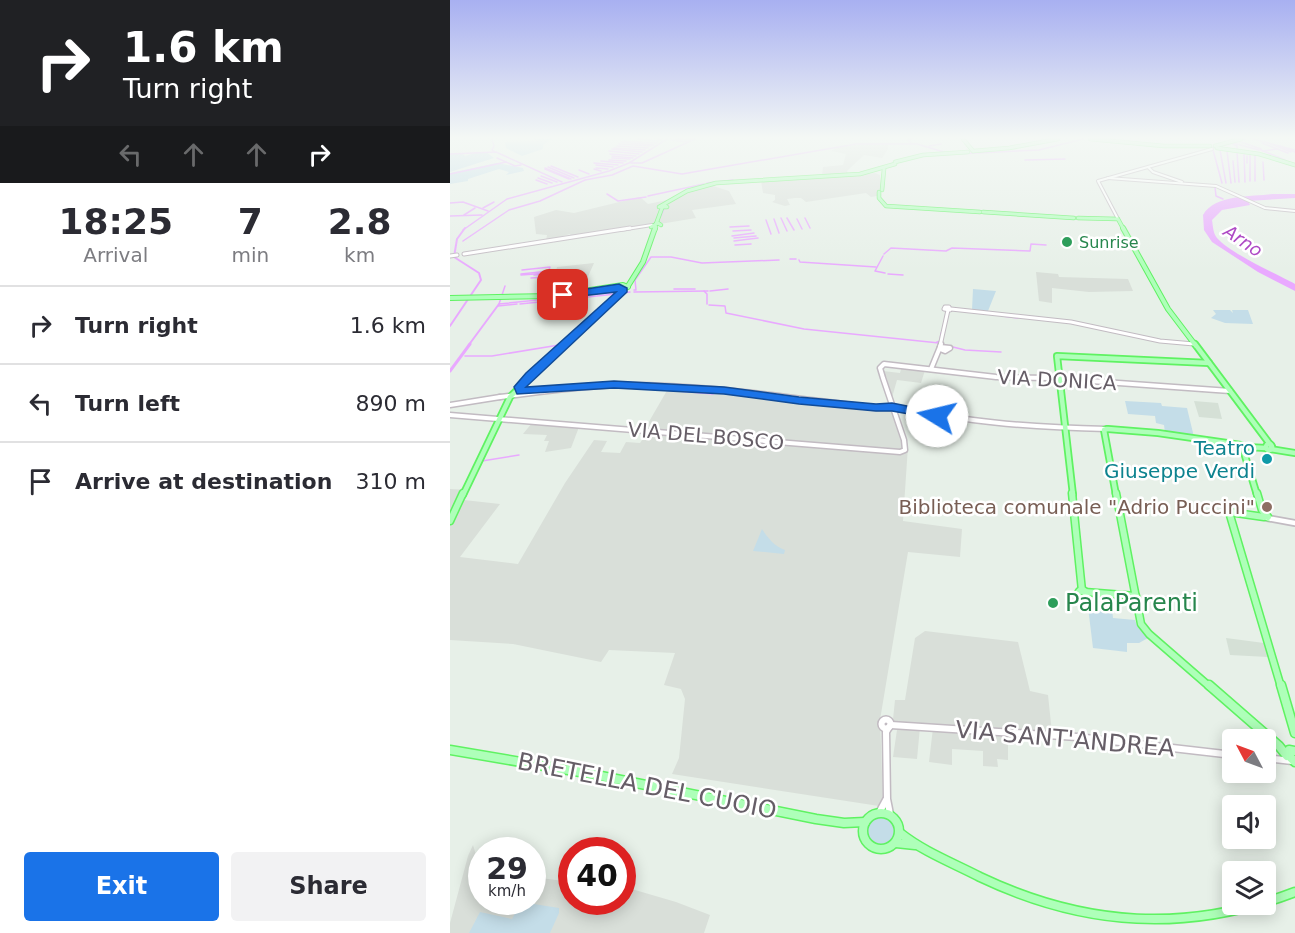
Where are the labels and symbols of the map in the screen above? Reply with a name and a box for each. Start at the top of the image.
water label: Arno [1219,220,1267,261]
place label: Sunrise [1079,233,1139,252]
marker: Sunrise [1060,235,1074,249]
pin [537,269,588,320]
street label: VIA DONICA [997,365,1117,395]
position arrow [905,384,969,448]
street label: VIA DEL BOSCO [627,417,785,455]
place label: Teatro Giuseppe Verdi [1104,436,1255,483]
marker: Teatro Giuseppe Verdi [1260,452,1274,466]
place label: Biblioteca comunale "Adrio Puccini" [898,495,1255,519]
marker: Biblioteca comunale "Adrio Puccini" [1260,500,1274,514]
place label: PalaParenti [1065,589,1198,617]
marker: PalaParenti [1046,596,1060,610]
street label: VIA SANT'ANDREA [954,715,1176,763]
north arrow [1222,729,1276,783]
street label: BRETELLA DEL CUOIO [515,747,779,825]
speed limit sign: 40 [558,837,636,915]

